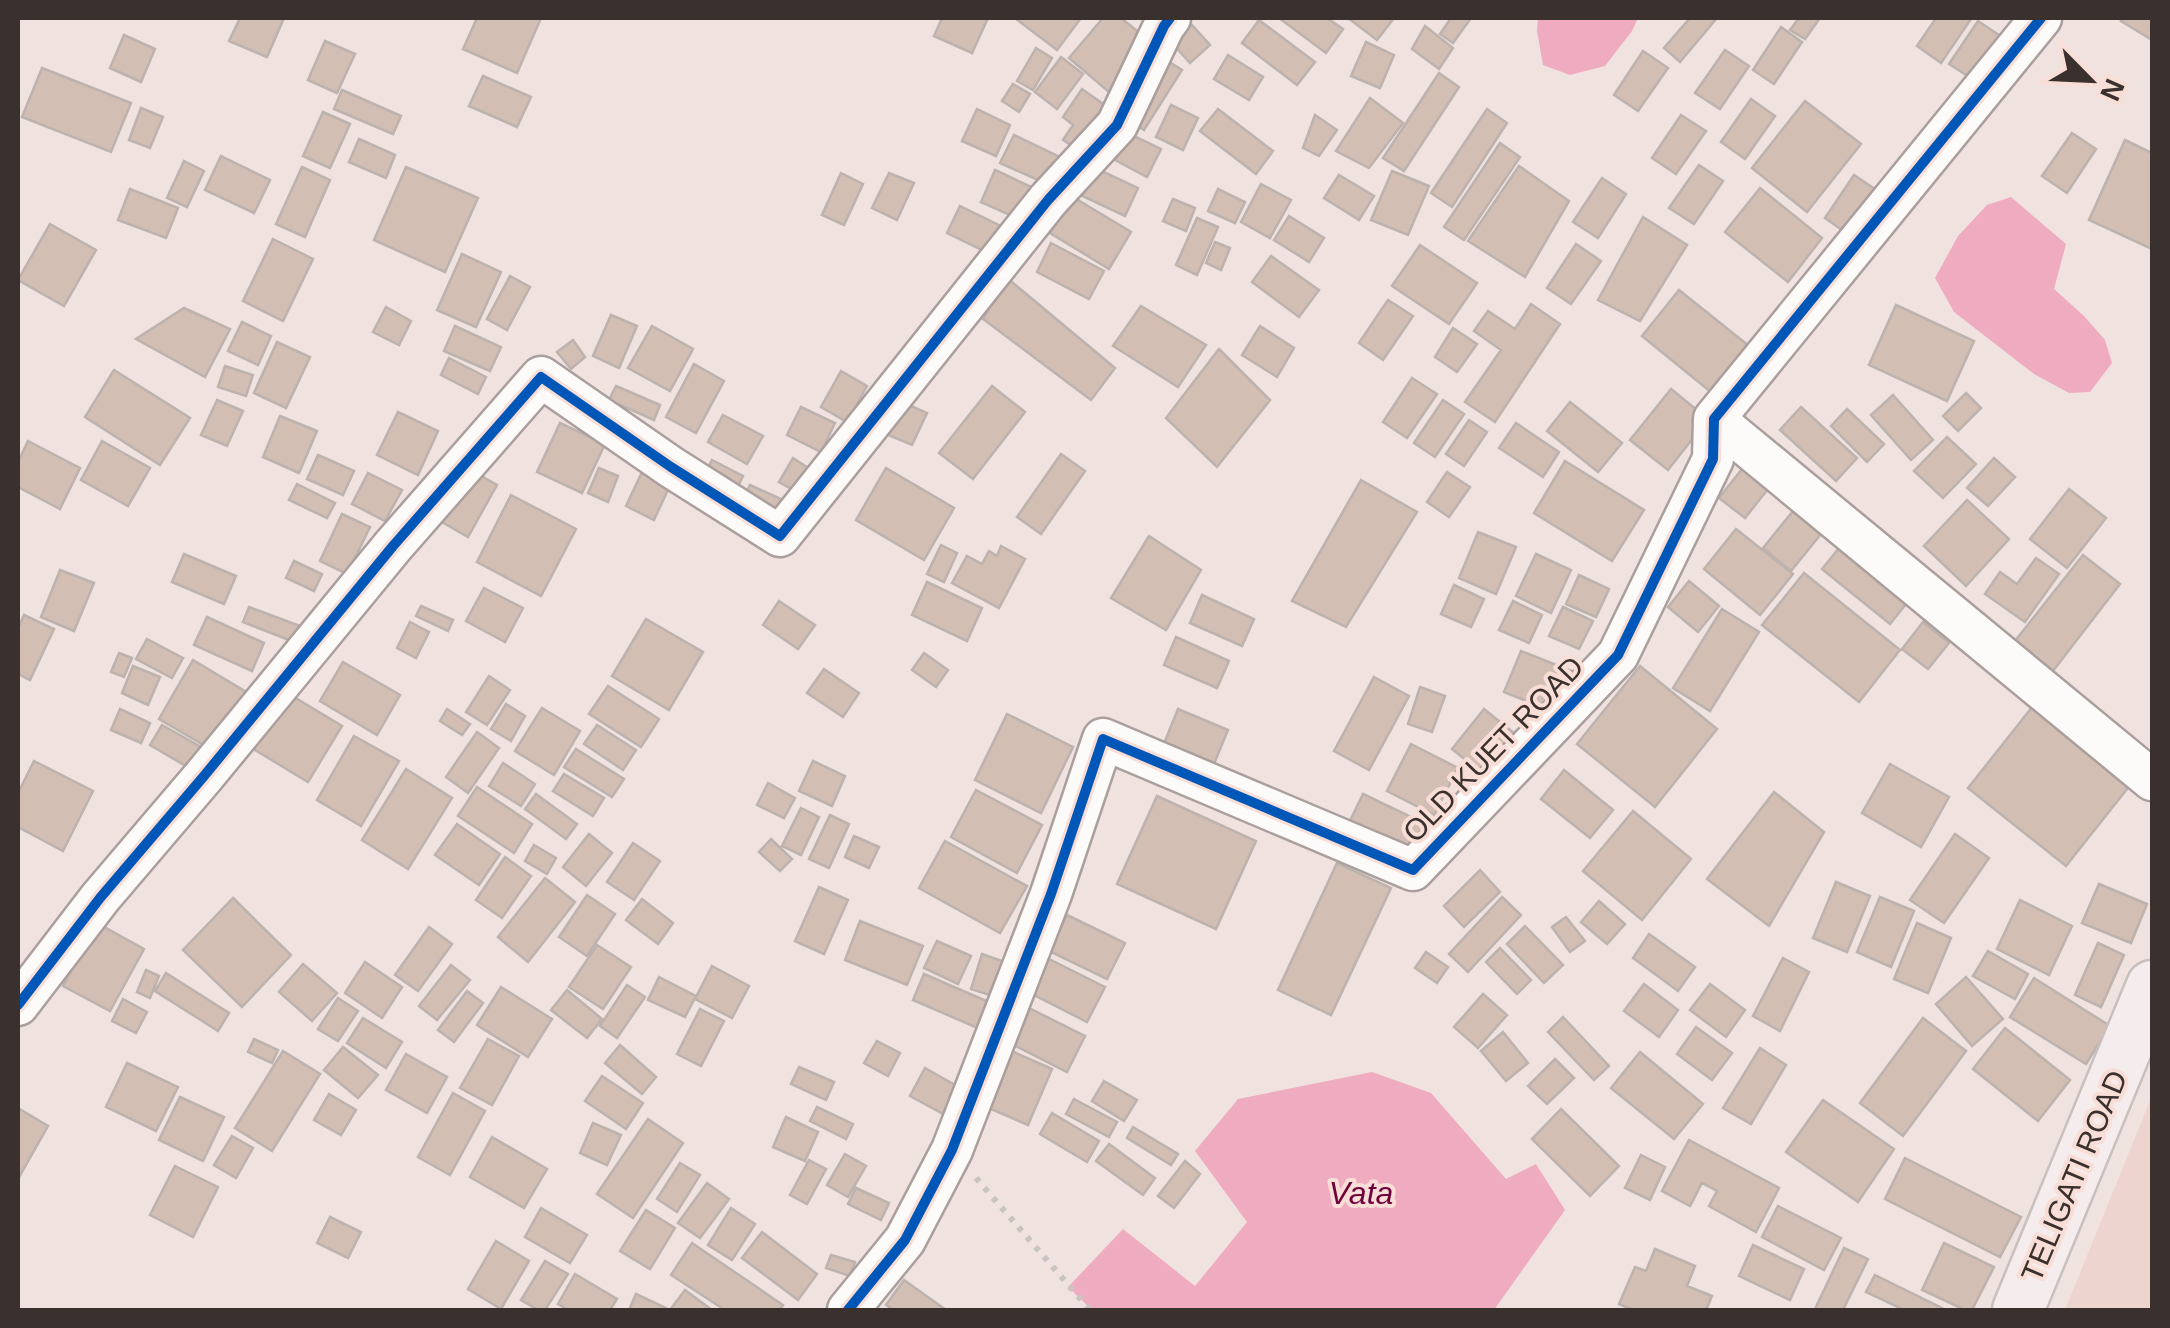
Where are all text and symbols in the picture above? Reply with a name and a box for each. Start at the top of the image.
north arrow [2040,30,2140,130]
text: N [2094,74,2131,106]
street label: OLD KUET ROAD [1396,650,1590,848]
street label: TELIGATI ROAD [2015,1065,2133,1287]
water label: Vata [1329,1175,1393,1211]

